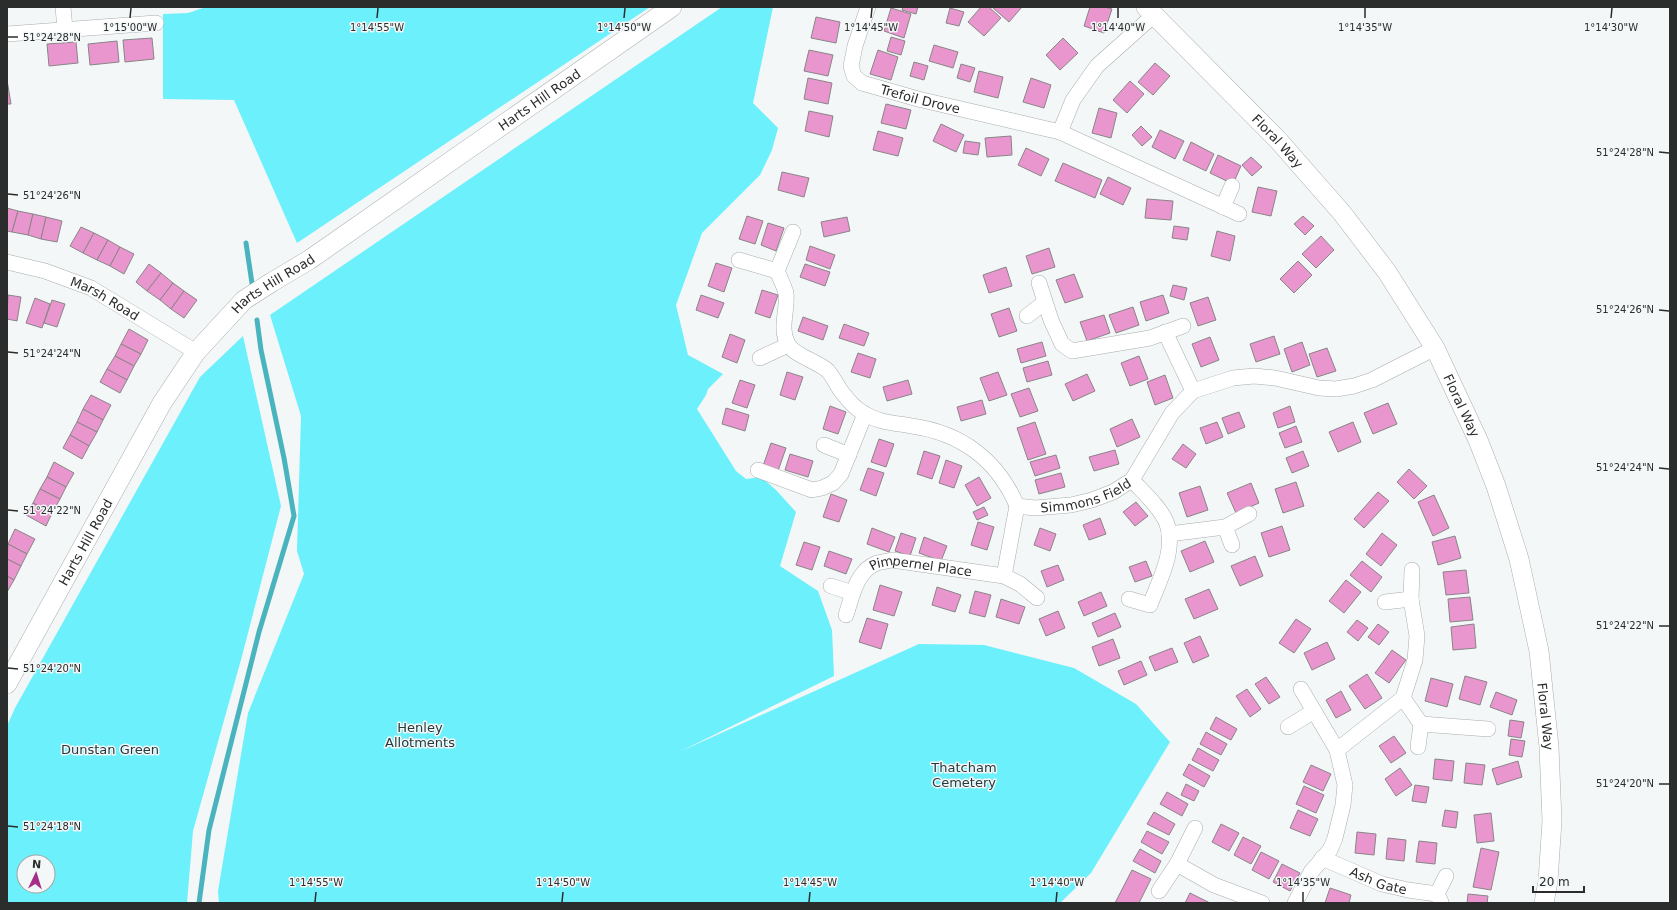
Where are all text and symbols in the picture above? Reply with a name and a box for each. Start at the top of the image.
text: 1°15'00"W [103,22,157,33]
text: 1°14'55"W [350,22,404,33]
text: 1°14'50"W [597,22,651,33]
text: 1°14'45"W [844,22,898,33]
text: 1°14'40"W [1091,22,1145,33]
text: 1°14'35"W [1338,22,1392,33]
text: 1°14'30"W [1584,22,1638,33]
text: 51°24'28"N [23,32,81,43]
street label: Harts Hill Road [496,66,583,134]
street label: Trefoil Drove [878,81,962,117]
street label: Floral Way [1249,111,1306,171]
text: 51°24'28"N [1596,147,1654,158]
text: 51°24'26"N [23,190,81,201]
street label: Harts Hill Road [228,251,318,317]
street label: Marsh Road [68,274,142,324]
text: 51°24'26"N [1596,304,1654,315]
text: 51°24'24"N [23,348,81,359]
street label: Floral Way [1440,372,1483,440]
text: 51°24'24"N [1596,462,1654,473]
street label: Simmons Field [1040,476,1134,516]
street label: Harts Hill Road [56,496,116,588]
text: 51°24'22"N [23,505,81,516]
street label: Pimpernel Place [867,553,973,579]
text: 51°24'22"N [1596,620,1654,631]
text: 51°24'20"N [23,663,81,674]
street label: Floral Way [1534,682,1556,751]
park label: Henley Allotments [385,720,455,750]
park label: Dunstan Green [61,742,159,757]
park label: Thatcham Cemetery [930,760,997,790]
text: 51°24'20"N [1596,778,1654,789]
text: 51°24'18"N [23,821,81,832]
north arrow [16,854,56,894]
text: N [32,858,42,871]
street label: Ash Gate [1348,864,1408,897]
scale bar [1533,868,1584,894]
text: 20 m [1539,875,1570,889]
text: 1°14'55"W [289,877,343,888]
text: 1°14'50"W [536,877,590,888]
text: 1°14'45"W [783,877,837,888]
text: 1°14'40"W [1030,877,1084,888]
text: 1°14'35"W [1276,877,1330,888]

